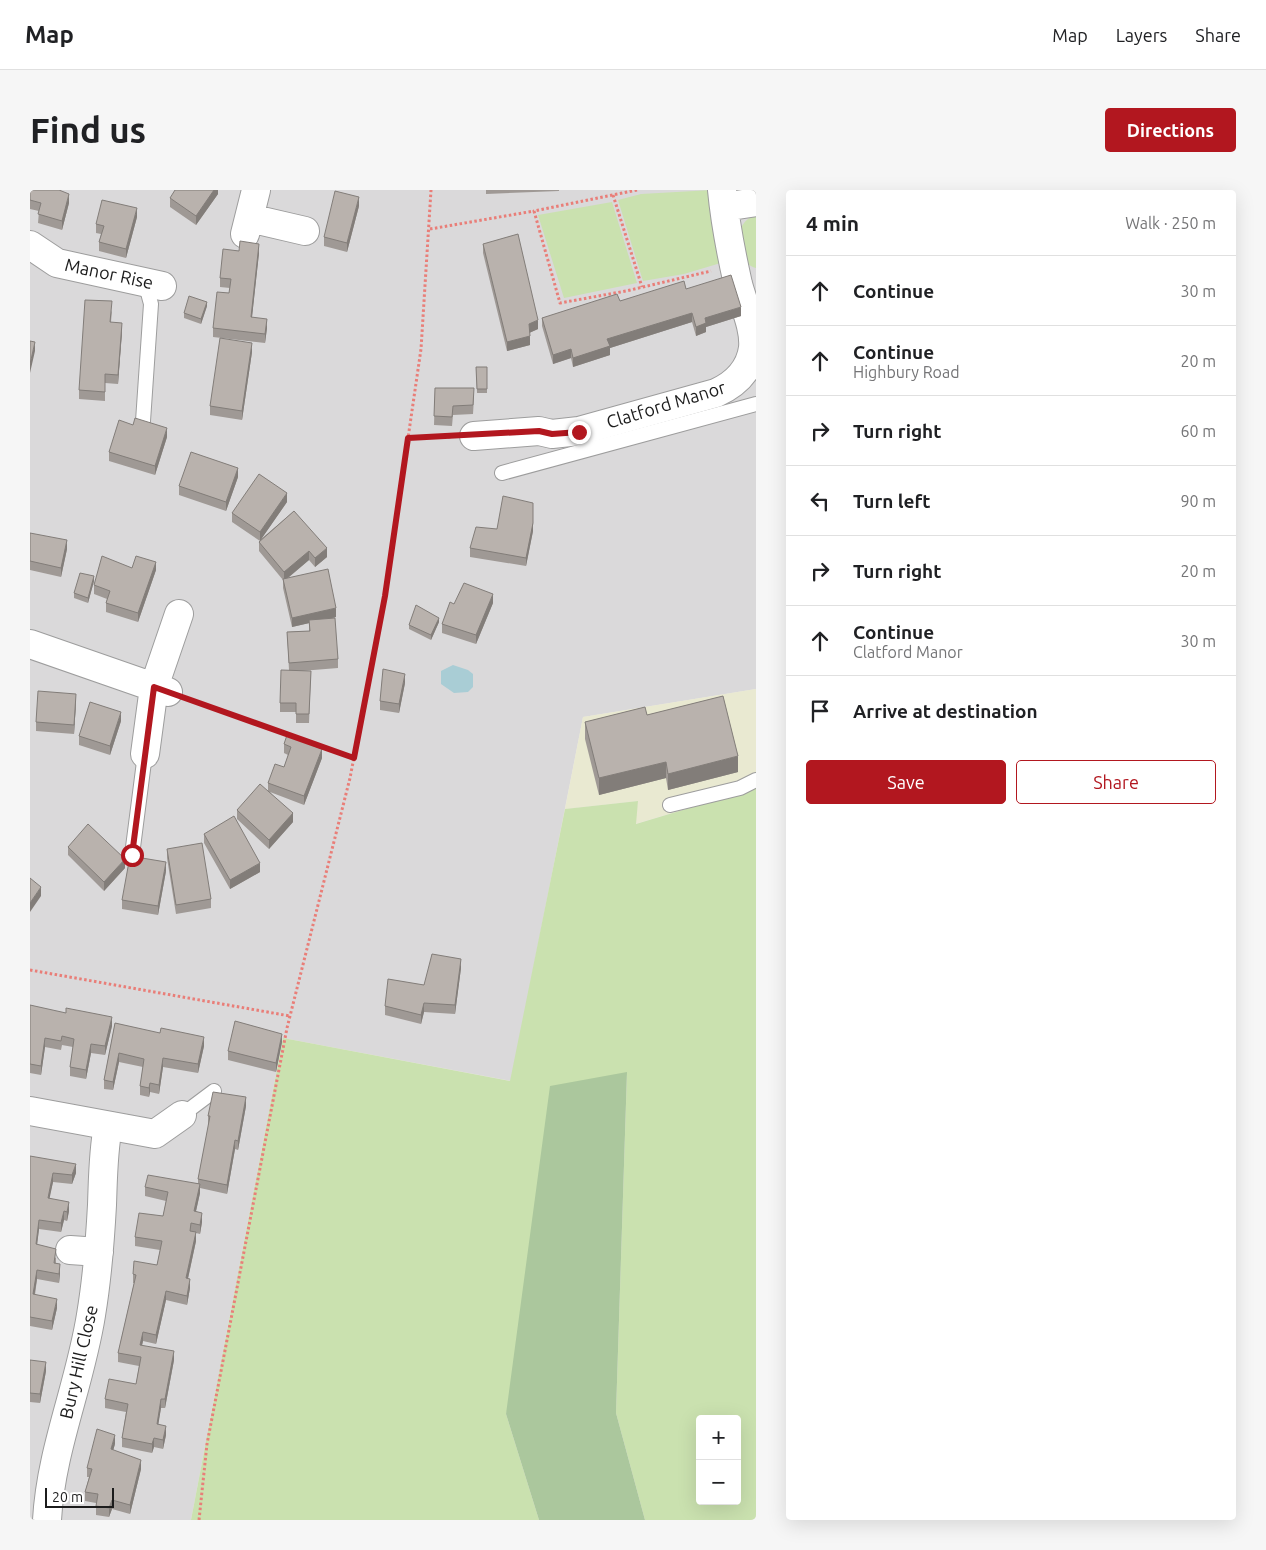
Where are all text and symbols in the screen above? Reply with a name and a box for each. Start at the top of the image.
text: Map [25,21,74,48]
text: Map [1052,25,1088,45]
text: Layers [1116,25,1167,45]
text: Share [1195,25,1241,45]
button: Directions [1105,108,1236,152]
text: Find us [30,110,146,150]
text: 4 min [806,211,859,235]
text: Walk · 250 m [1125,214,1216,232]
street label: Manor Rise [63,254,155,292]
icon: ahead [806,277,834,305]
text: Continue [853,280,934,302]
text: 30 m [1180,282,1216,300]
text: Continue [853,341,934,363]
icon: ahead [806,347,834,375]
text: 20 m [1180,352,1216,370]
text: Highbury Road [853,363,960,381]
street label: Clatford Manor [604,376,728,432]
icon: right [806,417,834,445]
text: Turn right [853,420,941,442]
route end [568,421,591,444]
text: 60 m [1180,422,1216,440]
icon: left [806,487,834,515]
text: Turn left [853,490,931,512]
text: 90 m [1180,492,1216,510]
icon: right [806,557,834,585]
text: Turn right [853,560,941,582]
text: 20 m [1180,562,1216,580]
text: Continue [853,621,934,643]
icon: ahead [806,627,834,655]
text: 30 m [1180,632,1216,650]
text: Clatford Manor [853,643,963,661]
icon: arrive [806,697,834,725]
text: Arrive at destination [853,700,1038,722]
button: Save [806,760,1006,804]
button: Share [1016,760,1216,804]
route start [121,844,144,867]
street label: Bury Hill Close [55,1303,101,1421]
map controls [696,1415,741,1505]
button: + [696,1415,741,1460]
button: − [696,1460,741,1505]
scale bar [45,1485,114,1508]
text: 20 m [52,1489,83,1505]

